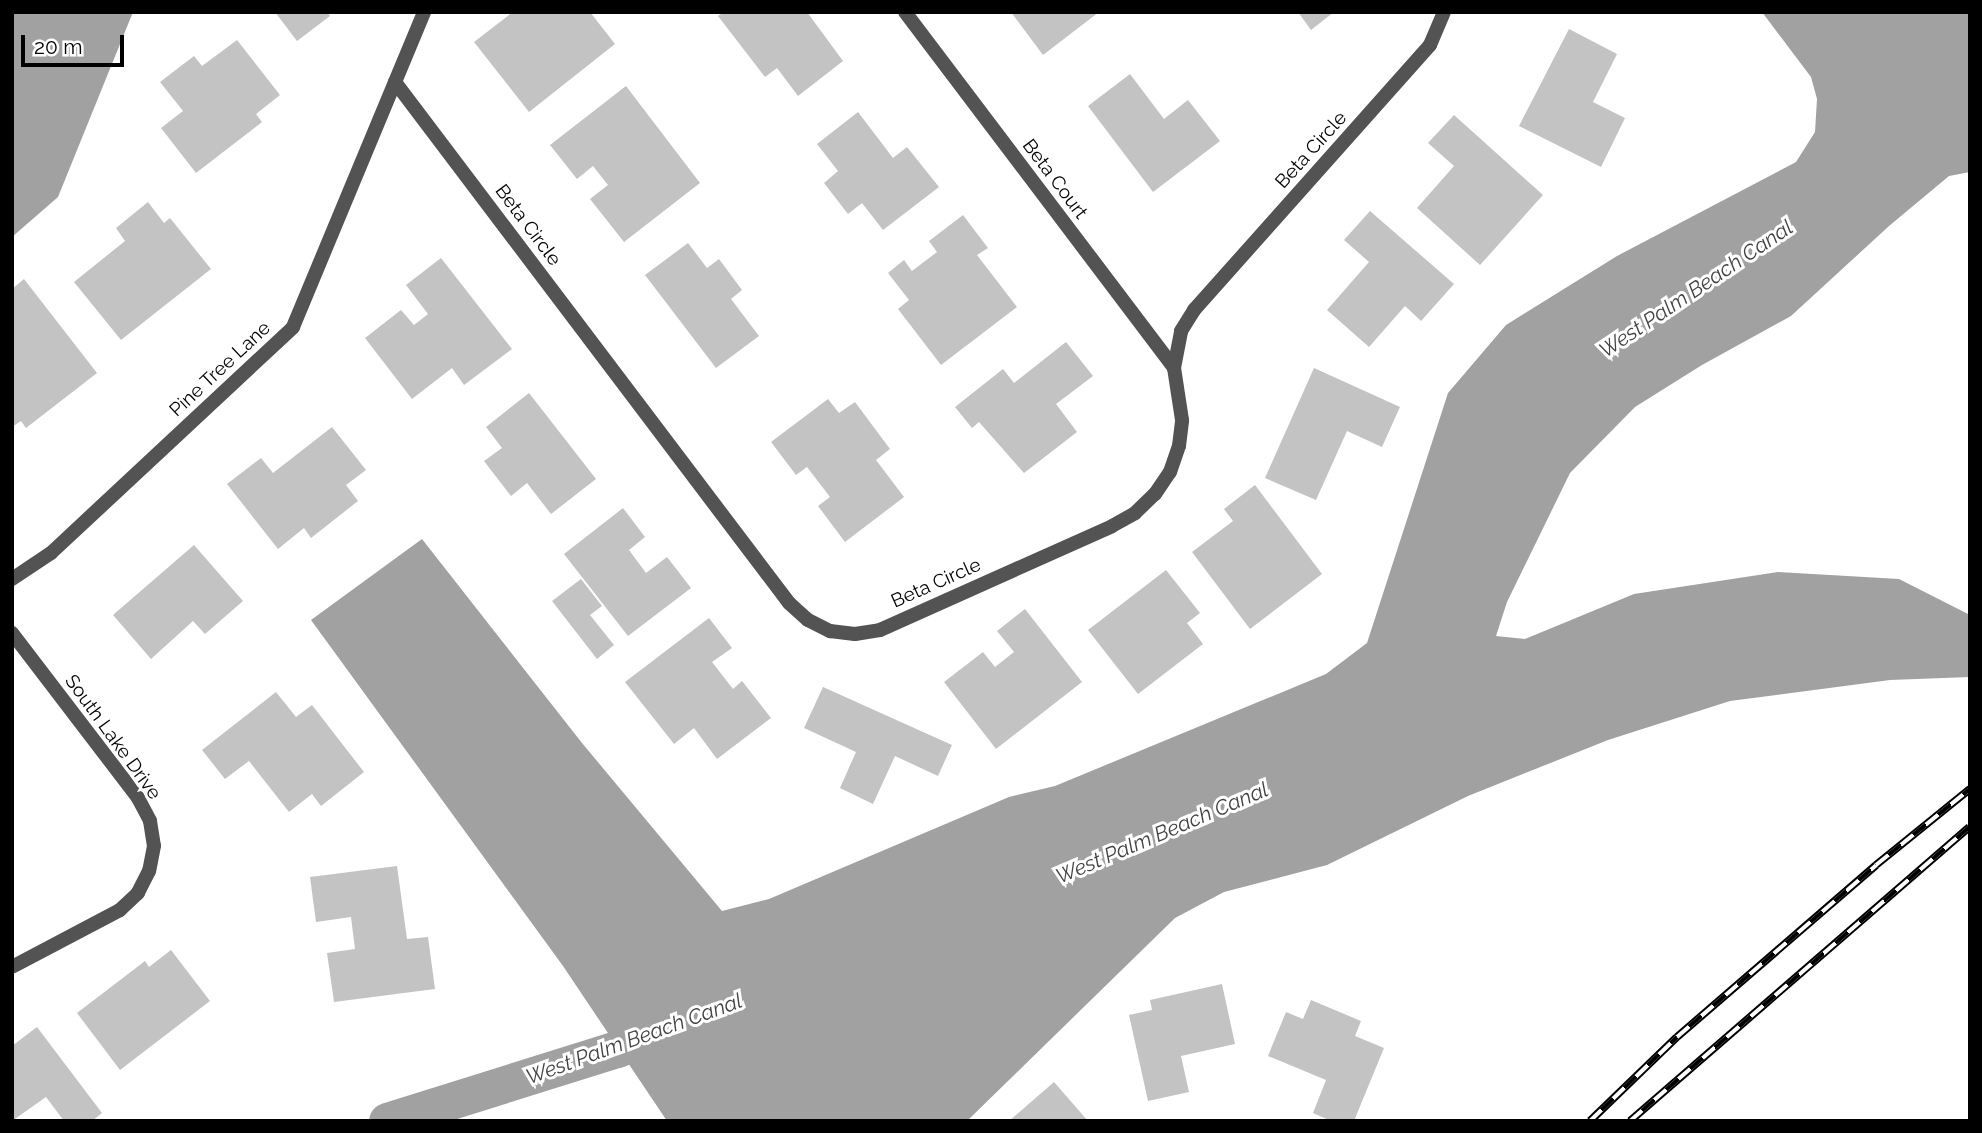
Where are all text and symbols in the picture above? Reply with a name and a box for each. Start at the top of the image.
scale bar [24,21,128,65]
text: 20 m [34,34,82,59]
street label: Beta Circle [1271,107,1351,193]
street label: Beta Court [1018,135,1092,223]
street label: Beta Circle [490,180,566,270]
water label: West Palm Beach Canal [1594,215,1798,363]
street label: Pine Tree Lane [165,316,275,422]
street label: Beta Circle [888,553,984,613]
street label: South Lake Drive [60,670,166,804]
water label: West Palm Beach Canal [1052,777,1272,889]
water label: West Palm Beach Canal [522,988,746,1090]

